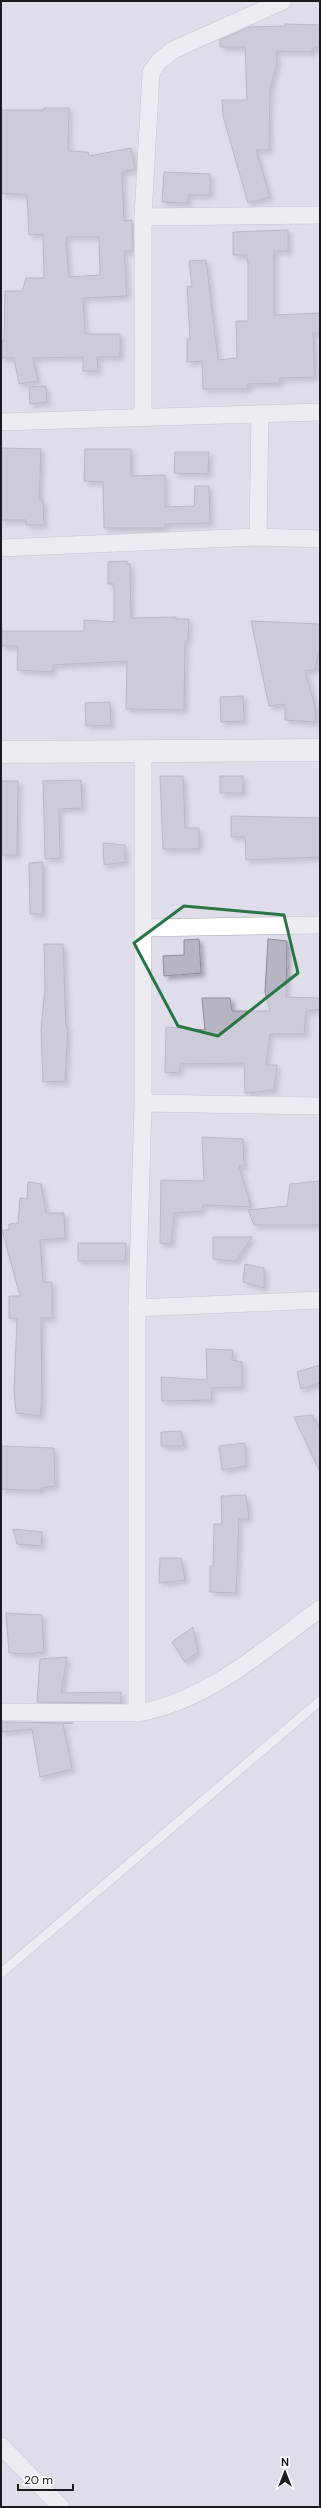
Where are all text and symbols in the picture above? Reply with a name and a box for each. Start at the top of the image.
north arrow [265,2452,305,2492]
text: N [281,2455,289,2469]
scale bar [18,2466,73,2492]
text: 20 m [24,2472,53,2488]

